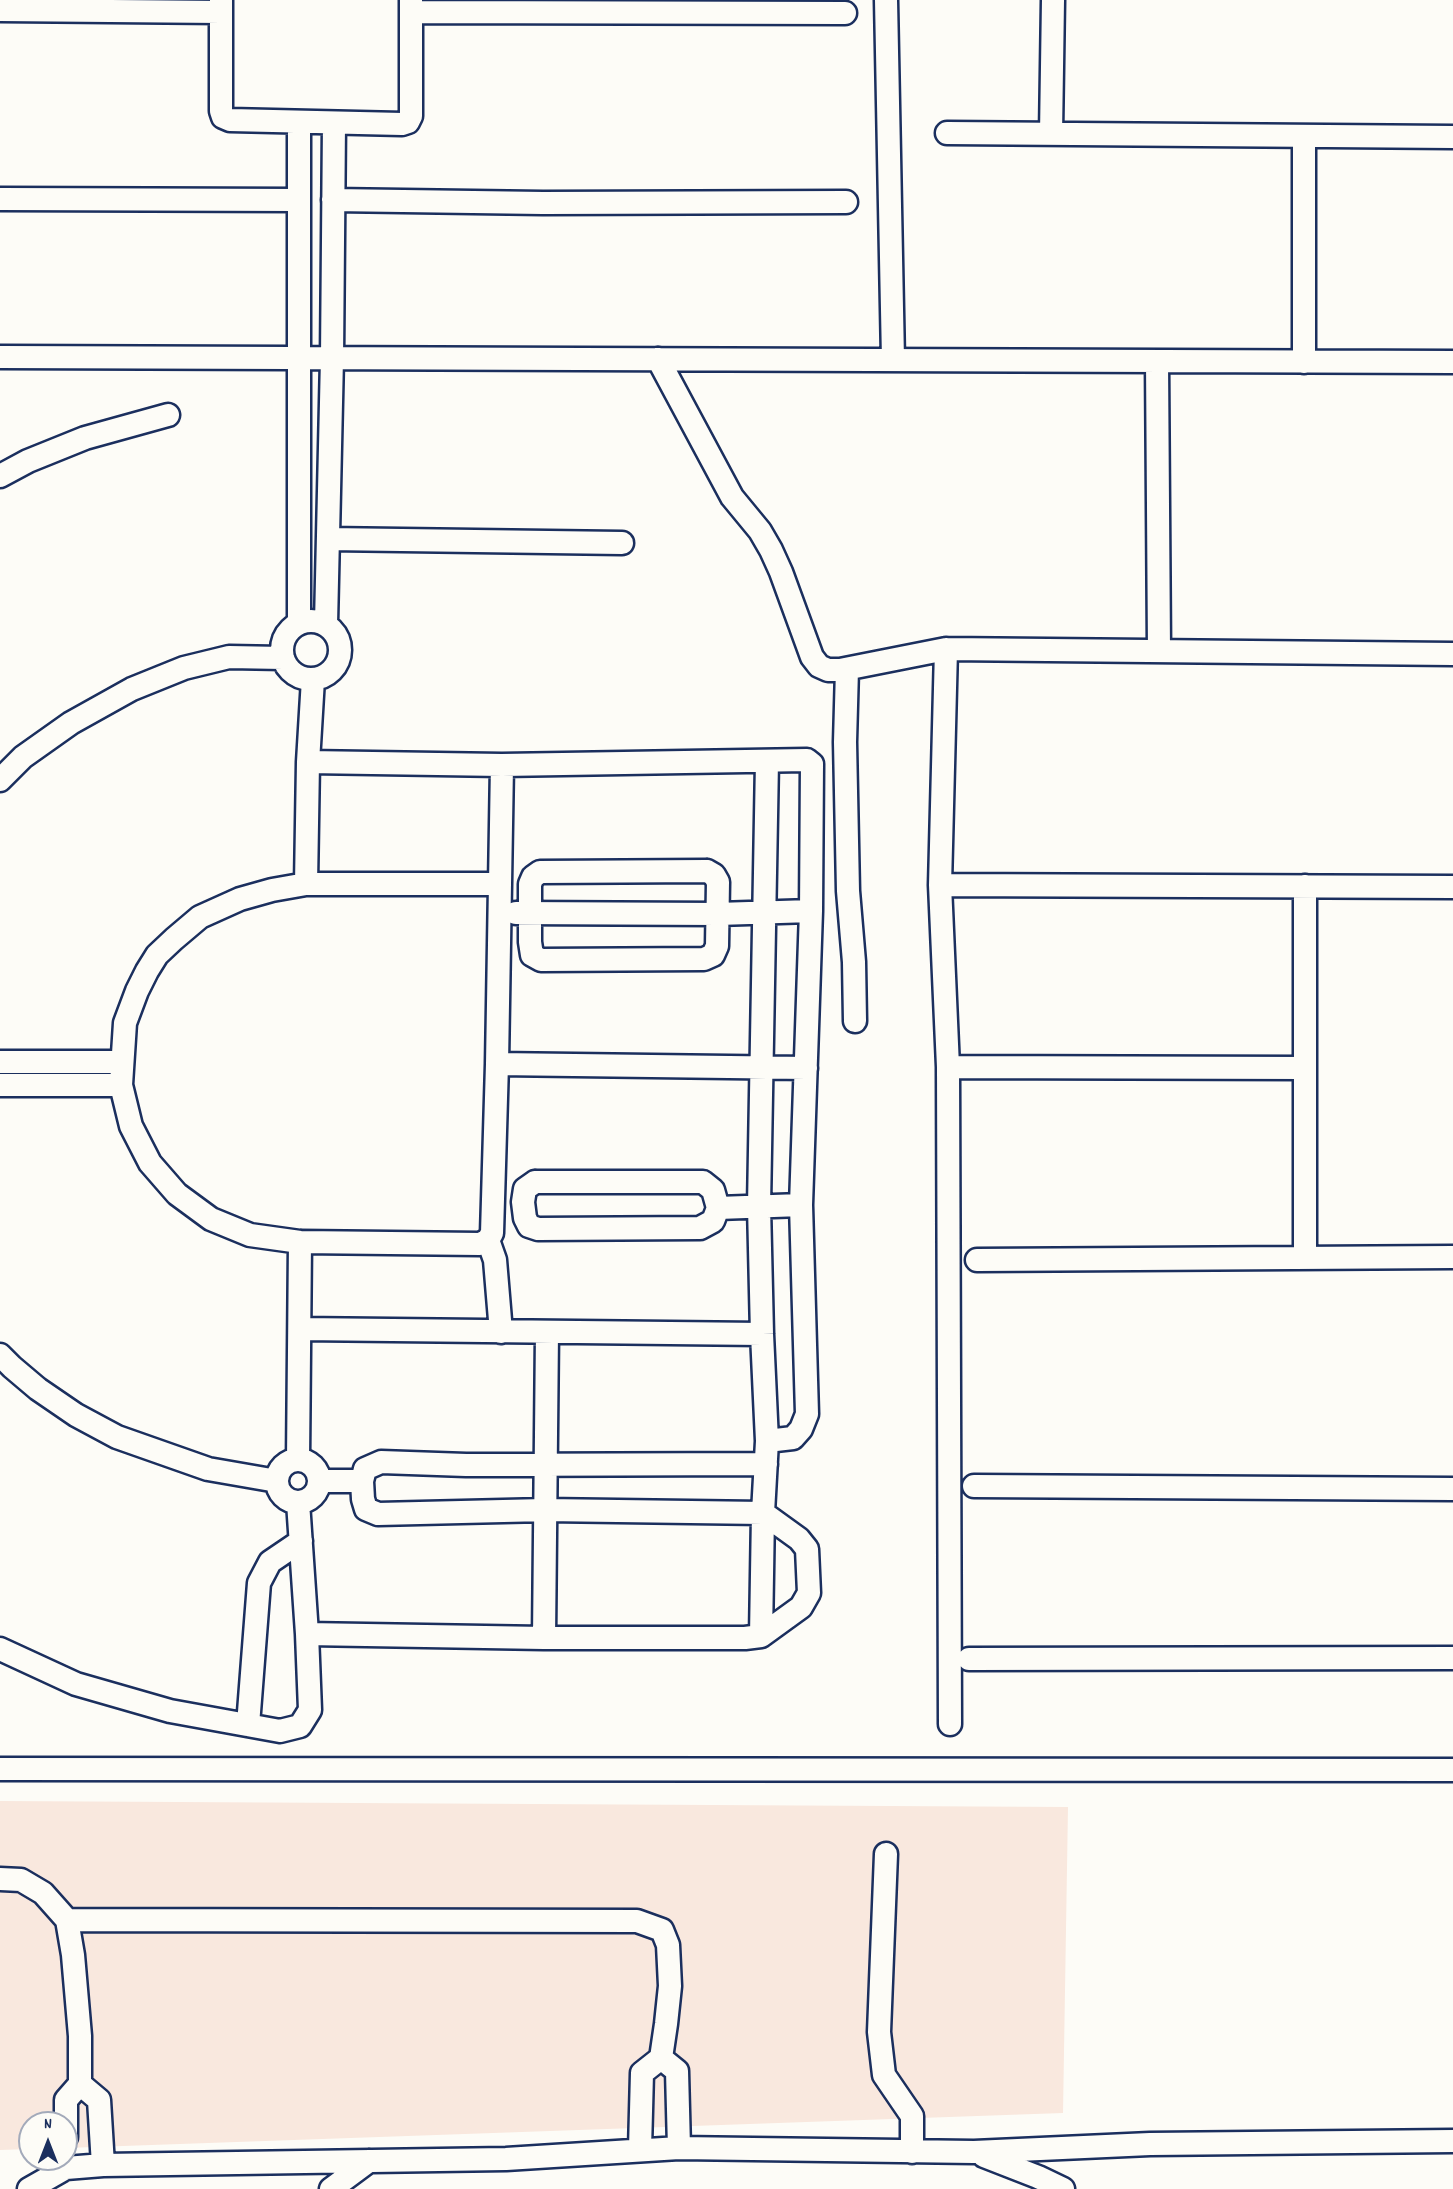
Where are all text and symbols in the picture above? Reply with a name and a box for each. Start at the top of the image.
north arrow [18,2111,78,2171]
text: N [44,2113,52,2136]

